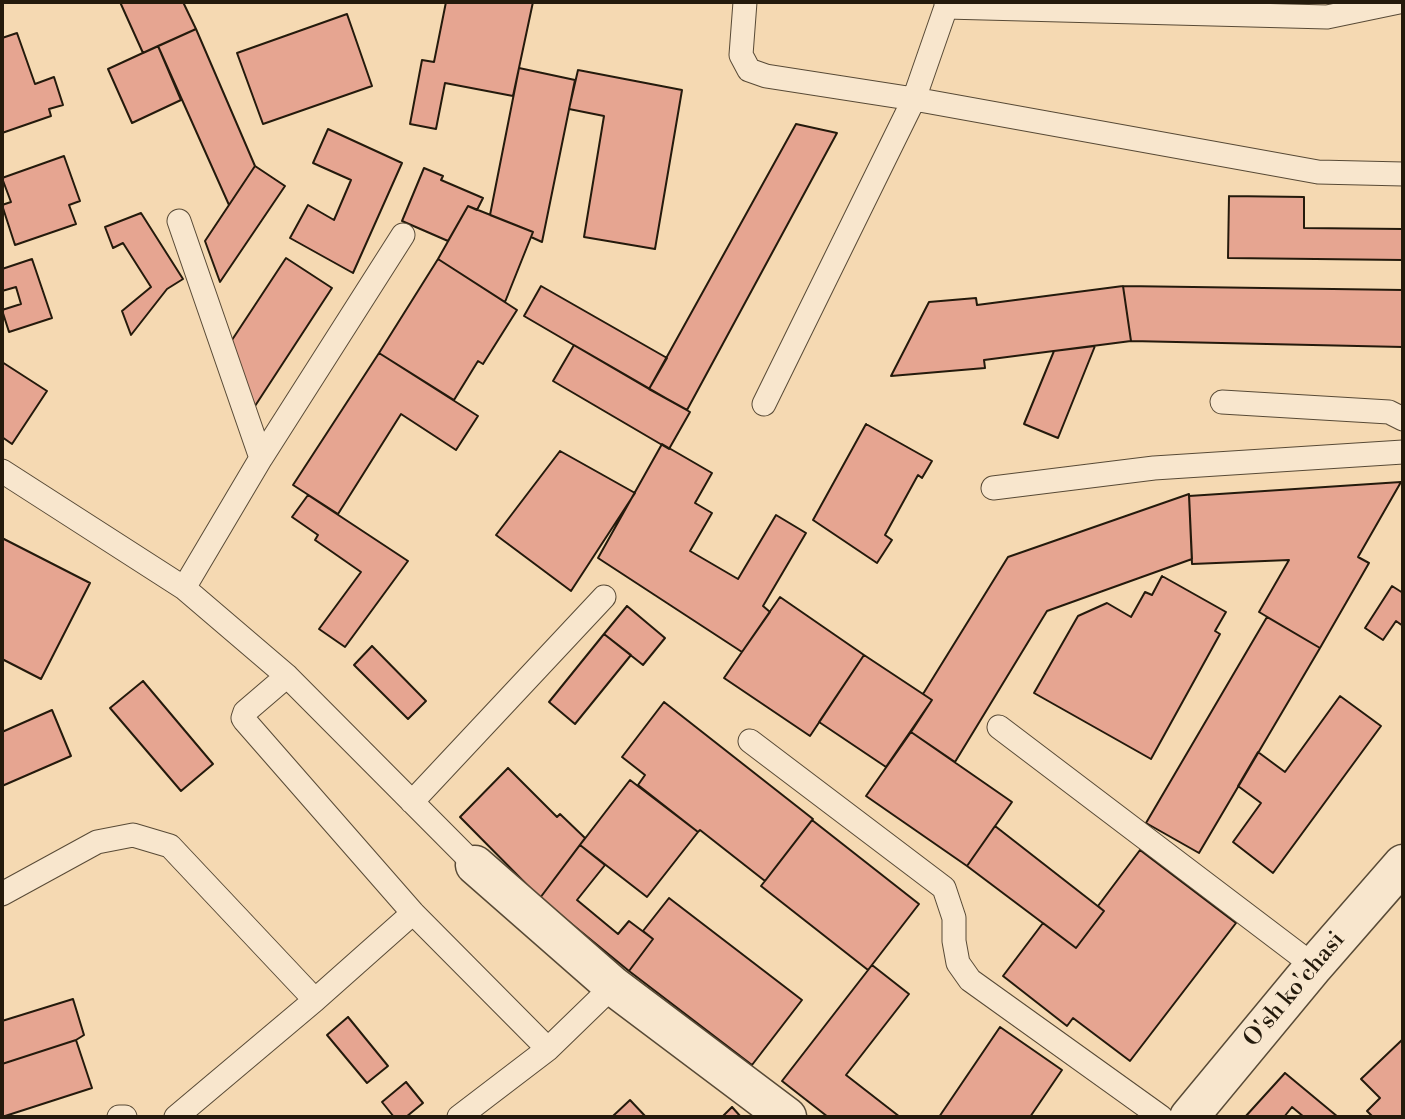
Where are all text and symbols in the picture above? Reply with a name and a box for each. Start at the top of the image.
street label: O'sh ko'chasi [1238,926,1352,1054]

